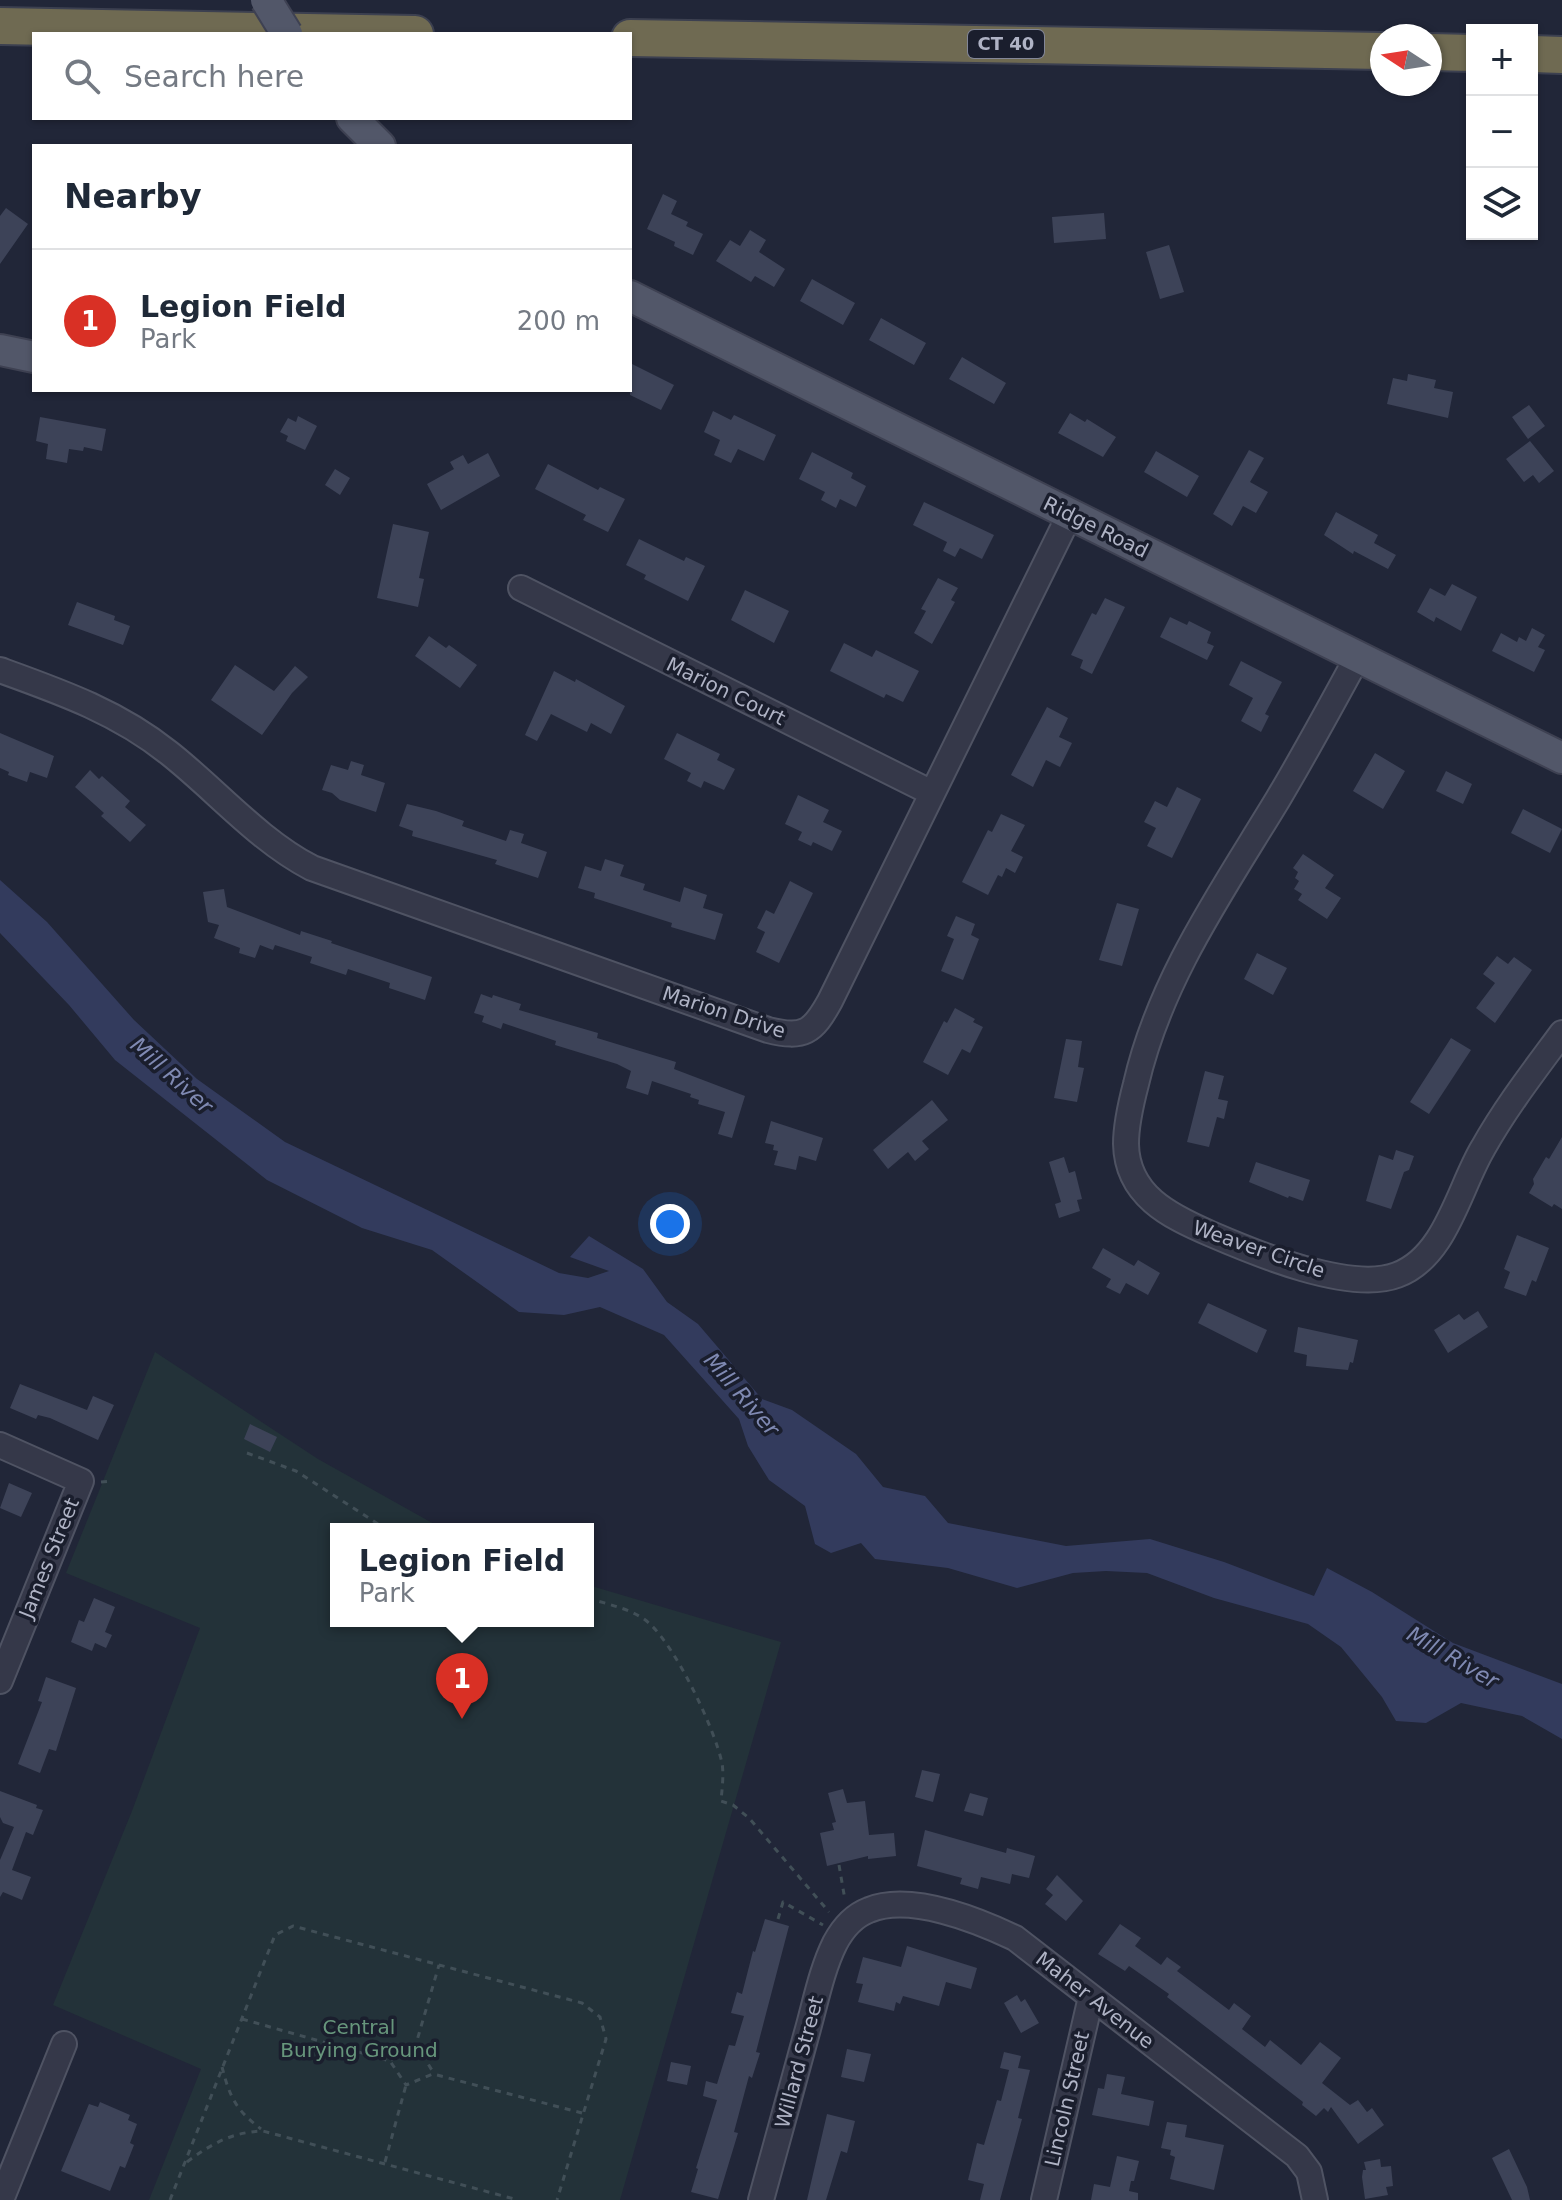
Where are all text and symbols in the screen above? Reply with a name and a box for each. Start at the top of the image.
north arrow [1370,24,1442,96]
map controls [1466,24,1538,240]
button: + [1466,24,1538,96]
road number: CT 40 [968,30,1044,58]
search box [32,32,632,120]
icon: search [60,54,104,98]
text: Search here [124,59,304,94]
button: − [1466,96,1538,168]
button: layers [1466,168,1538,240]
text: Nearby [64,176,202,216]
text: Legion Field [140,289,347,324]
text: 1 [81,306,99,336]
text: 200 m [517,306,600,336]
text: Park [140,324,196,354]
street label: Ridge Road [1040,491,1152,563]
street label: Marion Court [663,652,790,730]
street label: Marion Drive [659,981,789,1043]
water label: Mill River [126,1032,219,1120]
your location [650,1204,690,1244]
street label: Weaver Circle [1190,1215,1328,1283]
water label: Mill River [699,1348,786,1442]
street label: James Street [13,1494,84,1623]
popup [330,1523,594,1627]
text: Legion Field [359,1543,565,1578]
text: Park [359,1578,415,1608]
water label: Mill River [1403,1621,1505,1695]
pin: 1 [436,1653,488,1719]
street label: Maher Avenue [1031,1946,1159,2054]
street label: Willard Street [770,1993,828,2131]
park label: Central Burying Ground [280,2015,438,2062]
street label: Lincoln Street [1040,2029,1094,2169]

